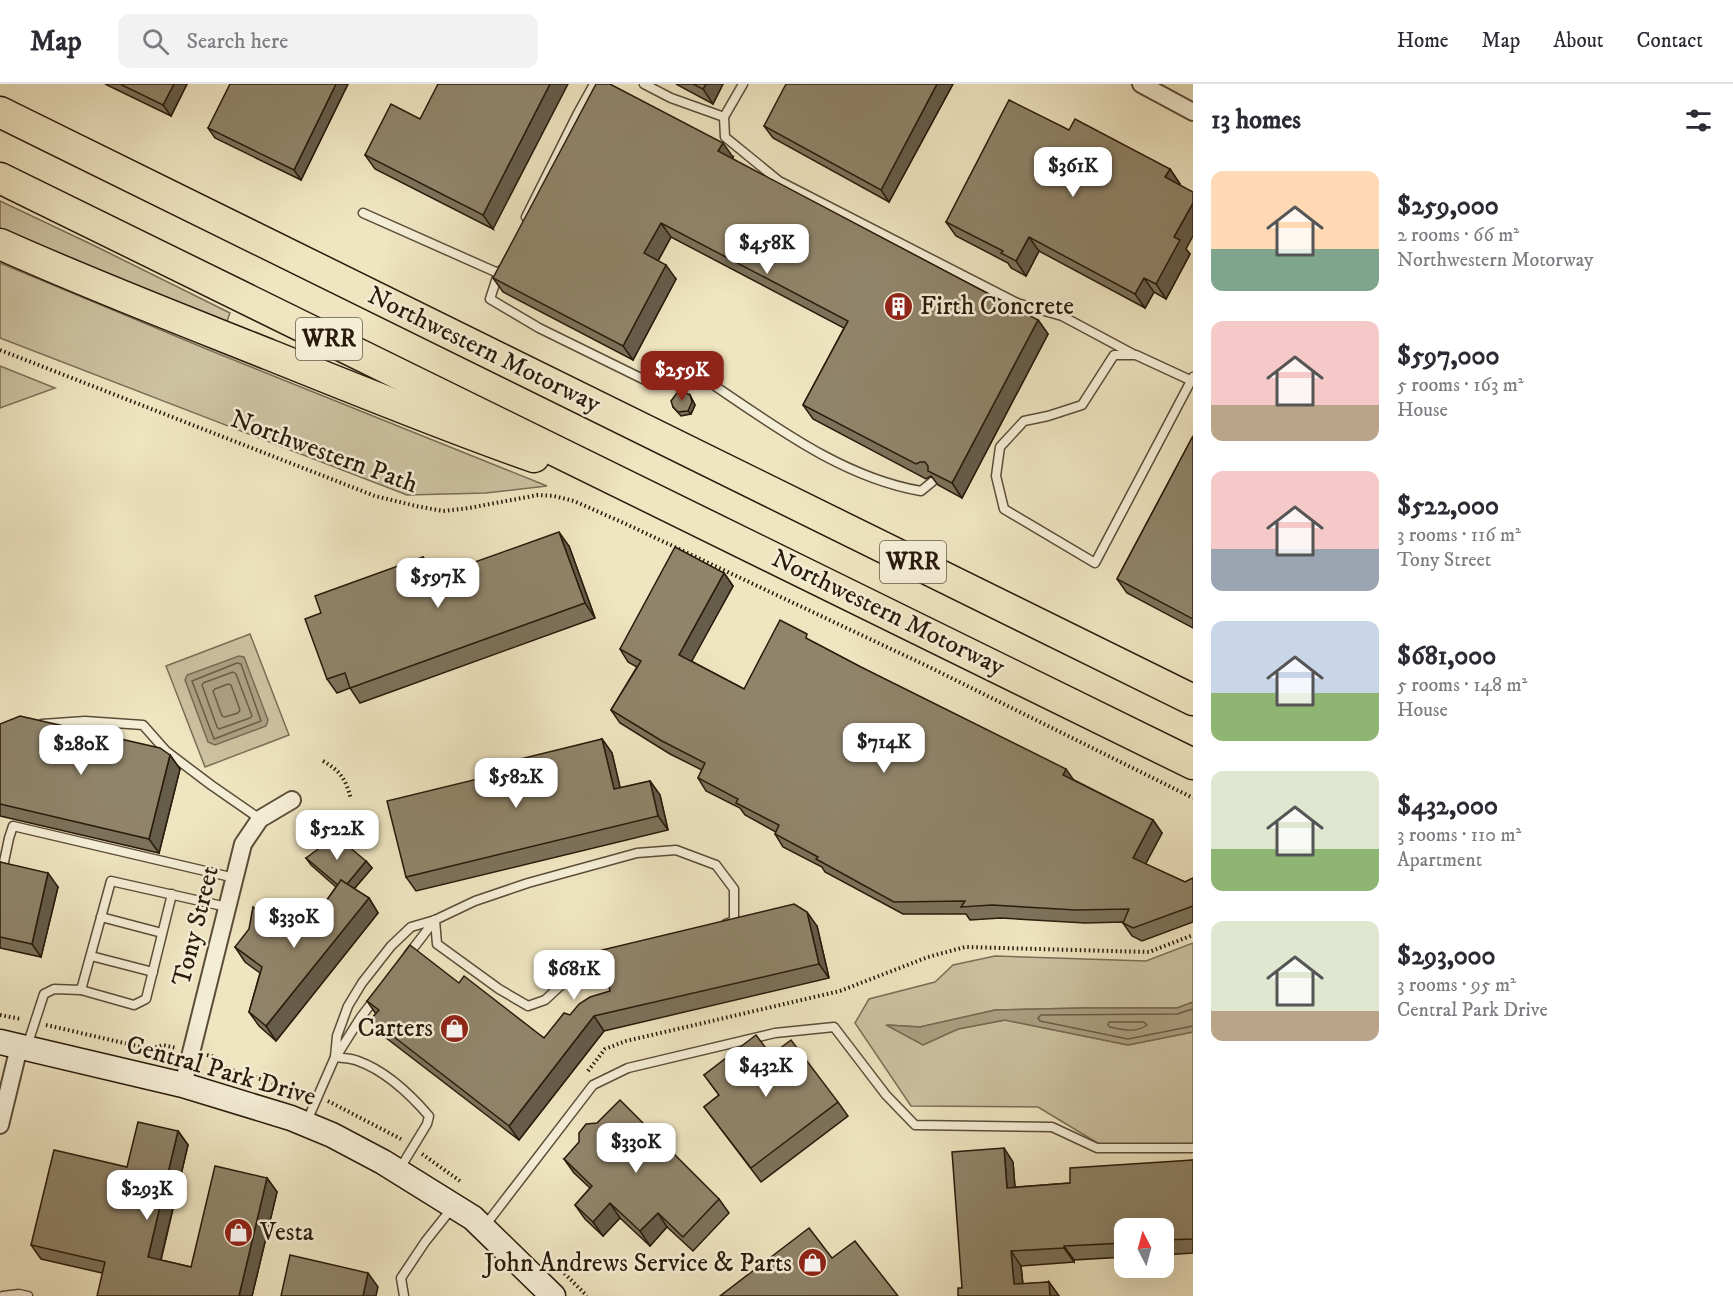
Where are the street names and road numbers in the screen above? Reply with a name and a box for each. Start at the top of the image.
street label: Northwestern Motorway [362,279,607,421]
road number: WRR [296,318,362,360]
street label: Northwestern Path [226,403,423,501]
road number: WRR [880,541,946,583]
street label: Northwestern Motorway [766,542,1011,684]
street label: Tony Street [165,863,227,989]
street label: Central Park Drive [122,1028,320,1114]

